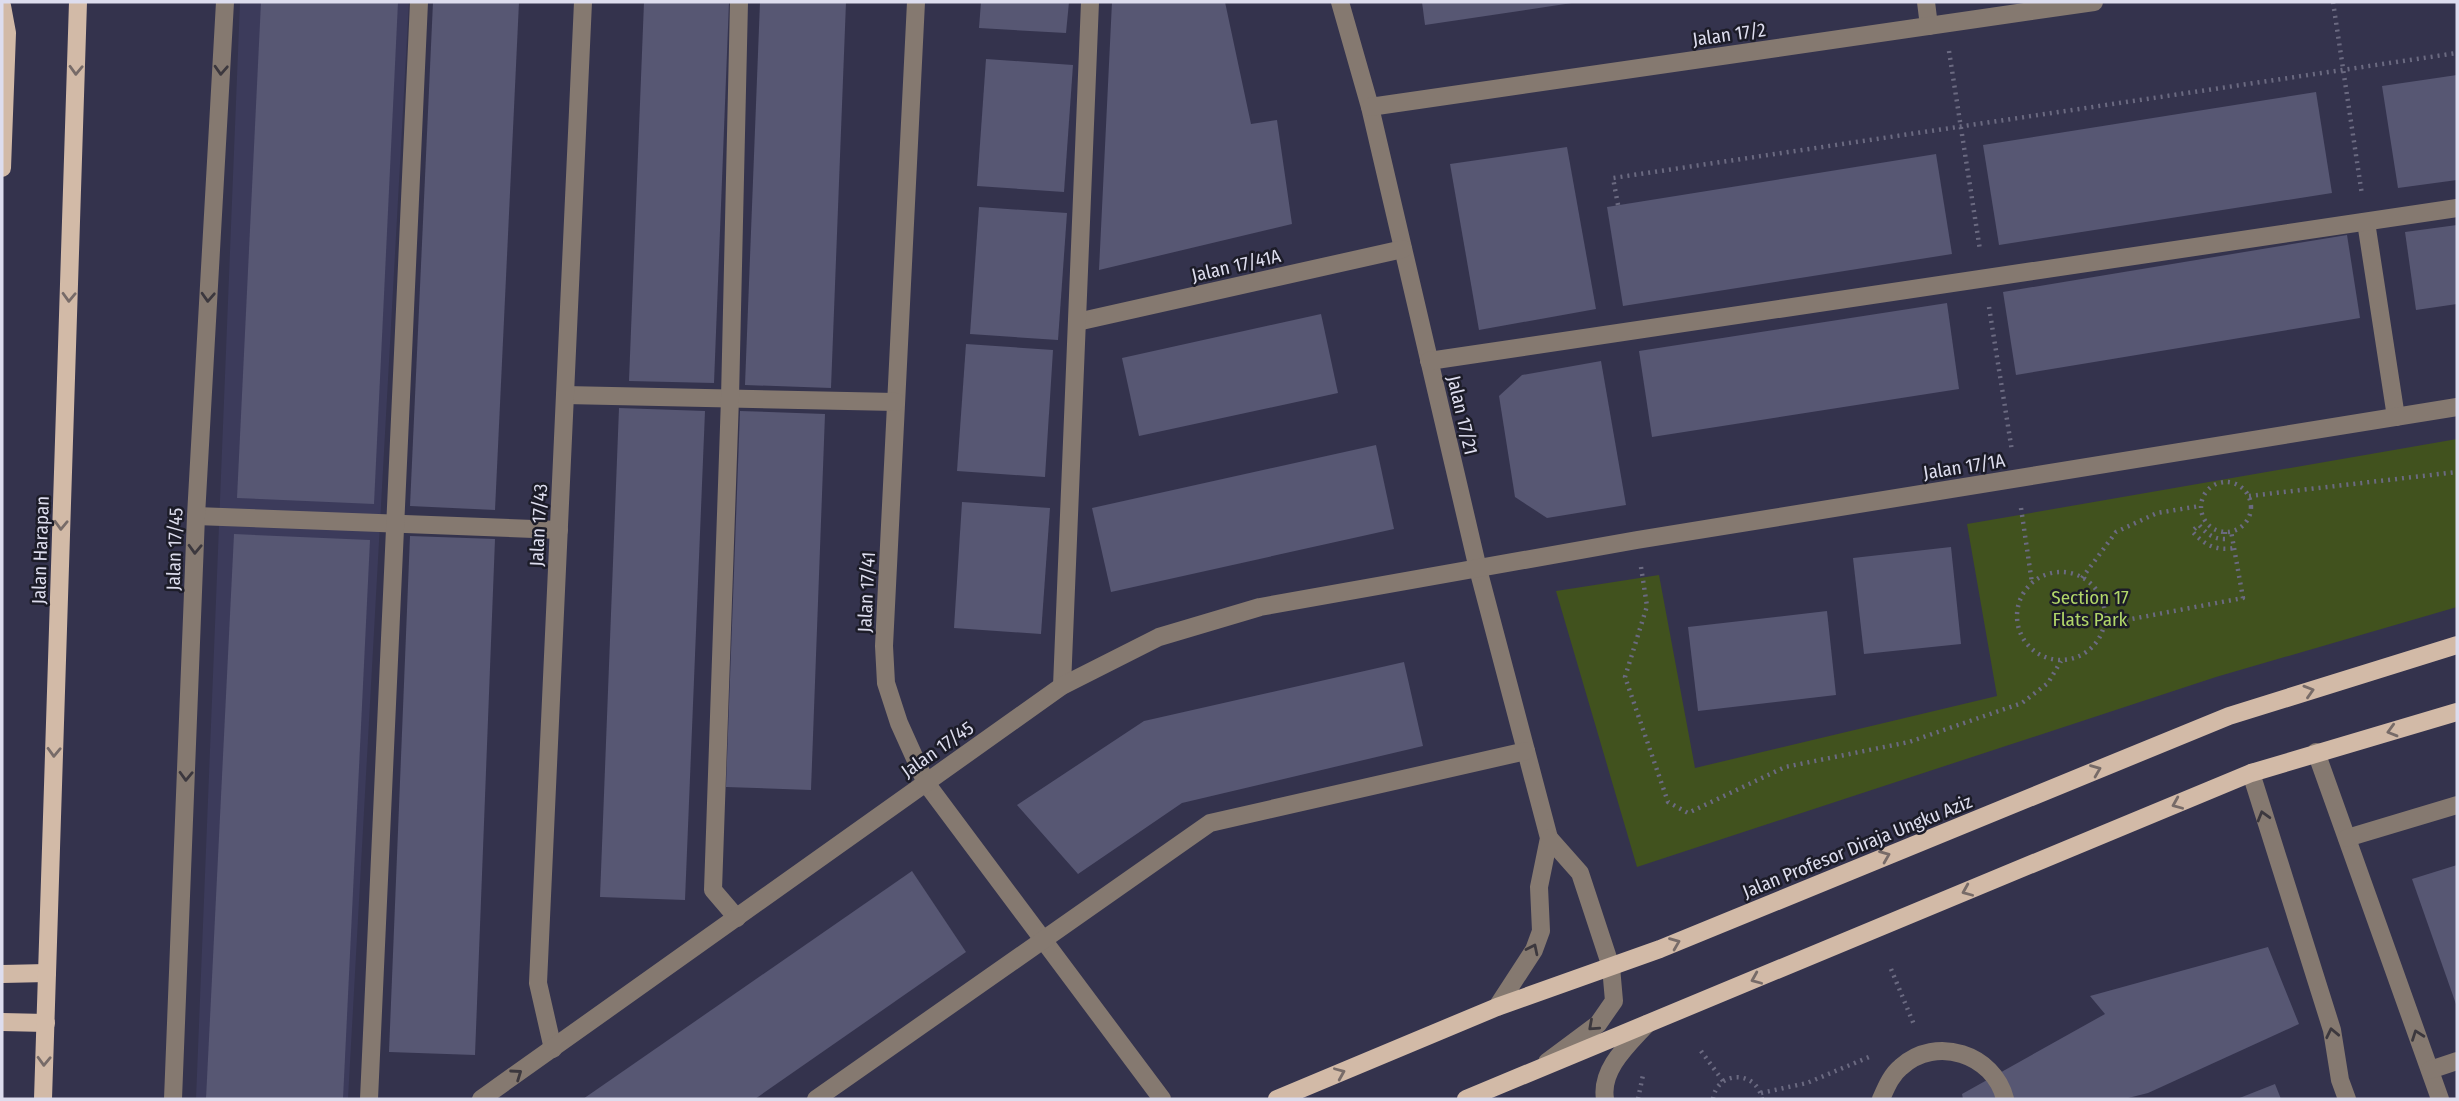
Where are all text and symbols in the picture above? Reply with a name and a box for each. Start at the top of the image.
street label: Jalan 17/2 [1691,18,1767,51]
one-way arrow [68,65,84,76]
one-way arrow [214,65,229,76]
street label: Jalan 17/41A [1189,244,1283,287]
one-way arrow [61,292,76,303]
one-way arrow [201,292,216,303]
street label: Jalan 17/21 [1442,373,1483,457]
street label: Jalan 17/1A [1922,449,2007,484]
street label: Jalan 17/43 [525,483,552,567]
street label: Jalan Harapan [27,495,54,605]
street label: Jalan 17/45 [162,507,187,591]
one-way arrow [54,519,69,530]
one-way arrow [187,543,202,554]
street label: Jalan 17/41 [853,551,880,633]
park label: Section 17 Flats Park [2051,586,2129,631]
one-way arrow [2303,684,2315,699]
street label: Jalan 17/45 [897,716,978,783]
one-way arrow [2386,723,2398,737]
one-way arrow [46,747,62,758]
one-way arrow [2089,764,2101,778]
one-way arrow [178,771,193,782]
street label: Jalan Profesor Diraja Ungku Aziz [1739,790,1976,903]
one-way arrow [2171,796,2184,810]
one-way arrow [2257,810,2272,822]
one-way arrow [1879,851,1891,865]
one-way arrow [1961,883,1973,897]
one-way arrow [1668,937,1680,951]
one-way arrow [1524,944,1538,956]
one-way arrow [1751,970,1763,984]
one-way arrow [1588,1018,1601,1030]
one-way arrow [2325,1027,2340,1039]
one-way arrow [2411,1029,2425,1041]
one-way arrow [37,1056,52,1067]
one-way arrow [1333,1067,1345,1081]
one-way arrow [509,1070,522,1082]

